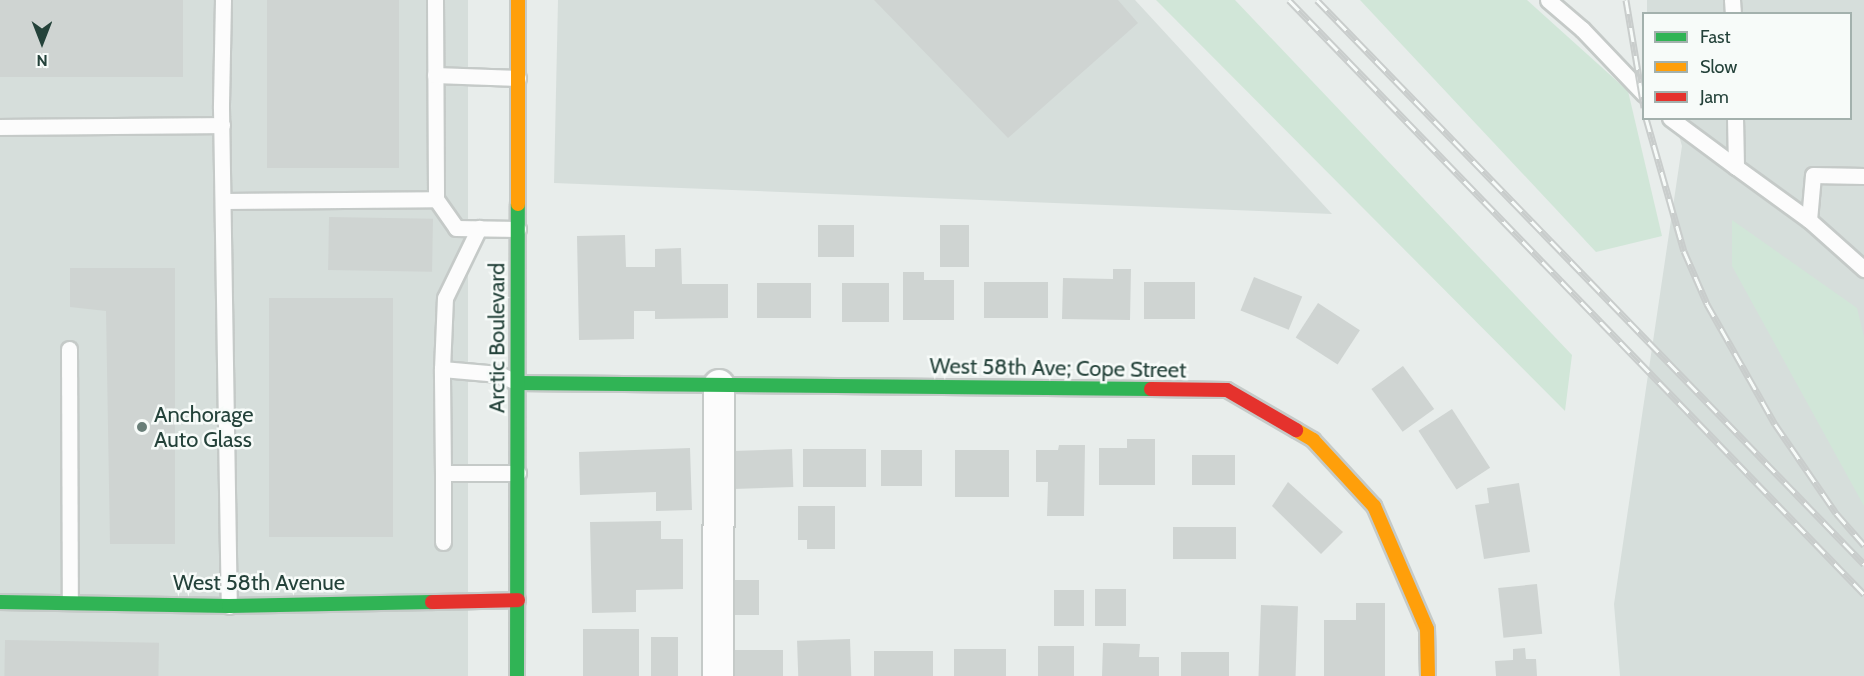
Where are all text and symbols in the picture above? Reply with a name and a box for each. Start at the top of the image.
north arrow [12,12,72,72]
legend [1642,12,1852,120]
text: Fast [1700,26,1731,48]
text: N [36,51,48,70]
text: Slow [1700,56,1737,78]
text: Jam [1700,86,1729,108]
street label: Arctic Boulevard [484,263,510,413]
street label: West 58th Ave; Cope Street [929,353,1187,383]
place label: Anchorage Auto Glass [154,401,253,452]
marker: Anchorage Auto Glass [135,420,149,434]
street label: West 58th Avenue [173,570,345,596]

